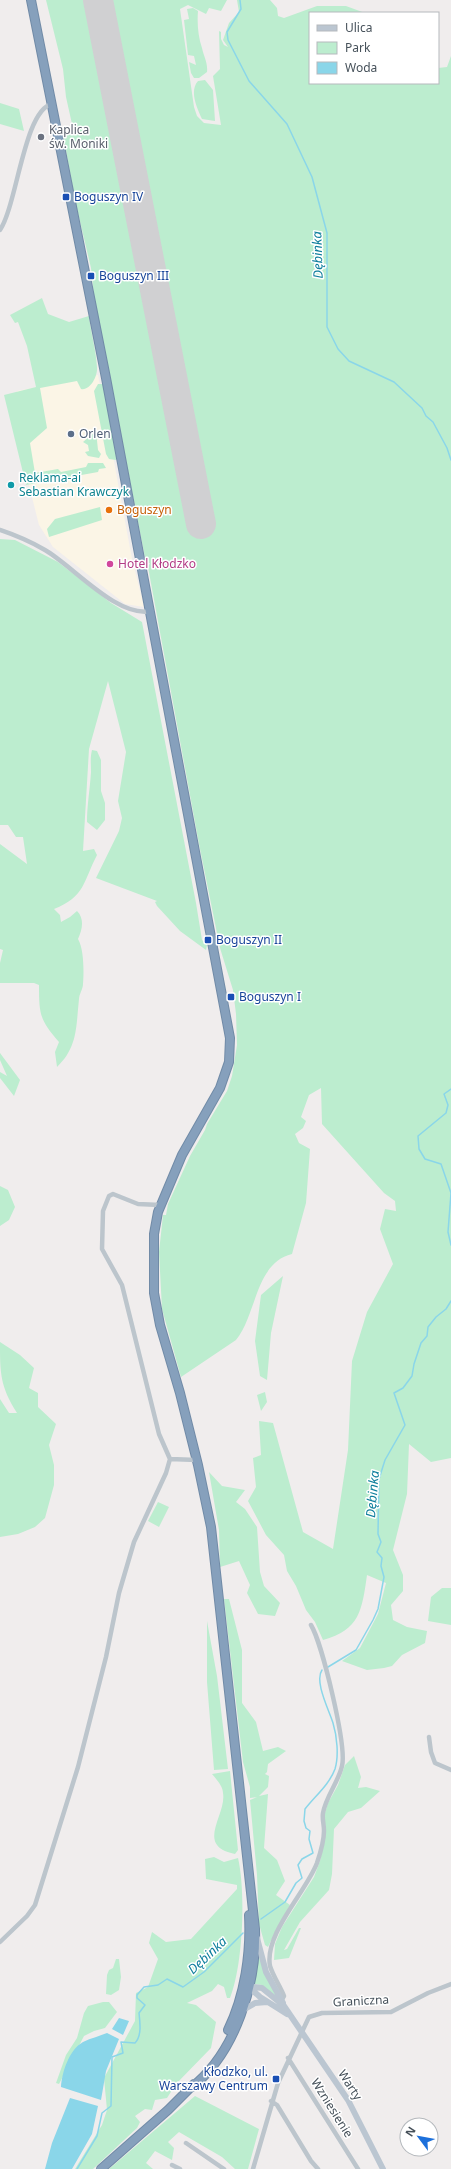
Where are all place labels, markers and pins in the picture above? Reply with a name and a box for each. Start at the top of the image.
place label: Kaplica św. Moniki [49,121,108,152]
marker: Kaplica św. Moniki [36,132,46,142]
place label: Boguszyn IV [74,188,144,205]
marker: Boguszyn IV [61,192,71,202]
place label: Boguszyn III [99,267,169,284]
marker: Boguszyn III [86,271,96,281]
place label: Orlen [79,425,111,442]
marker: Orlen [66,429,76,439]
place label: Reklama-ai Sebastian Krawczyk [19,469,130,500]
marker: Reklama-ai Sebastian Krawczyk [6,480,16,490]
place label: Boguszyn [117,501,172,518]
marker: Boguszyn [104,505,114,515]
place label: Hotel Kłodzko [118,555,196,572]
marker: Hotel Kłodzko [105,559,115,569]
place label: Boguszyn II [216,931,282,948]
marker: Boguszyn II [203,935,213,945]
place label: Boguszyn I [239,988,301,1005]
marker: Boguszyn I [226,992,236,1002]
place label: Kłodzko, ul. Warszawy Centrum [159,2063,268,2094]
marker: Kłodzko, ul. Warszawy Centrum [271,2074,281,2084]

